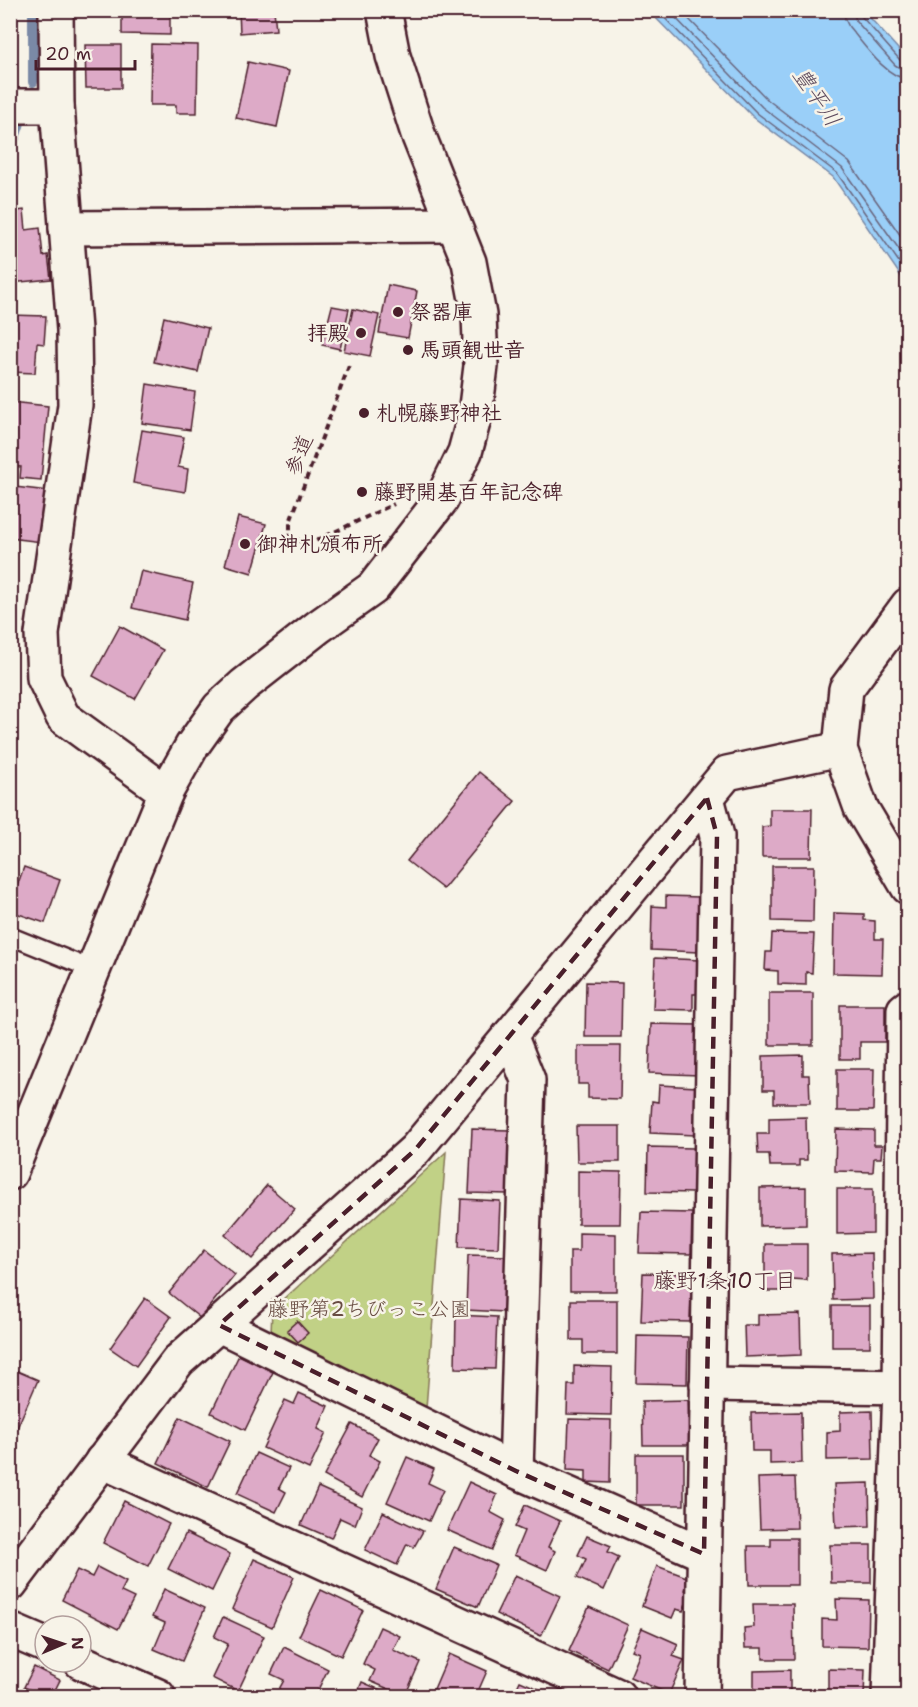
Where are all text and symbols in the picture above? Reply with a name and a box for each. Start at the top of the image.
scale bar [36,33,135,71]
text: 20 m [45,42,91,66]
water label: 豊平川 [787,62,847,132]
place label: 祭器庫 [410,298,473,326]
marker: 祭器庫 [391,305,405,319]
place label: 拝殿 [307,319,349,347]
marker: 拝殿 [354,326,368,340]
place label: 馬頭観世音 [420,336,525,364]
marker: 馬頭観世音 [401,343,415,357]
place label: 札幌藤野神社 [376,399,502,427]
marker: 札幌藤野神社 [357,406,371,420]
street label: 参道 [278,430,320,480]
place label: 藤野開基百年記念碑 [374,478,563,506]
marker: 藤野開基百年記念碑 [355,485,369,499]
place label: 御神札頒布所 [257,530,383,558]
marker: 御神札頒布所 [238,537,252,551]
district label: 藤野1条10丁目 [653,1266,797,1295]
park label: 藤野第2ちびっこ公園 [267,1295,471,1323]
north arrow [33,1614,93,1674]
text: N [67,1637,88,1650]

